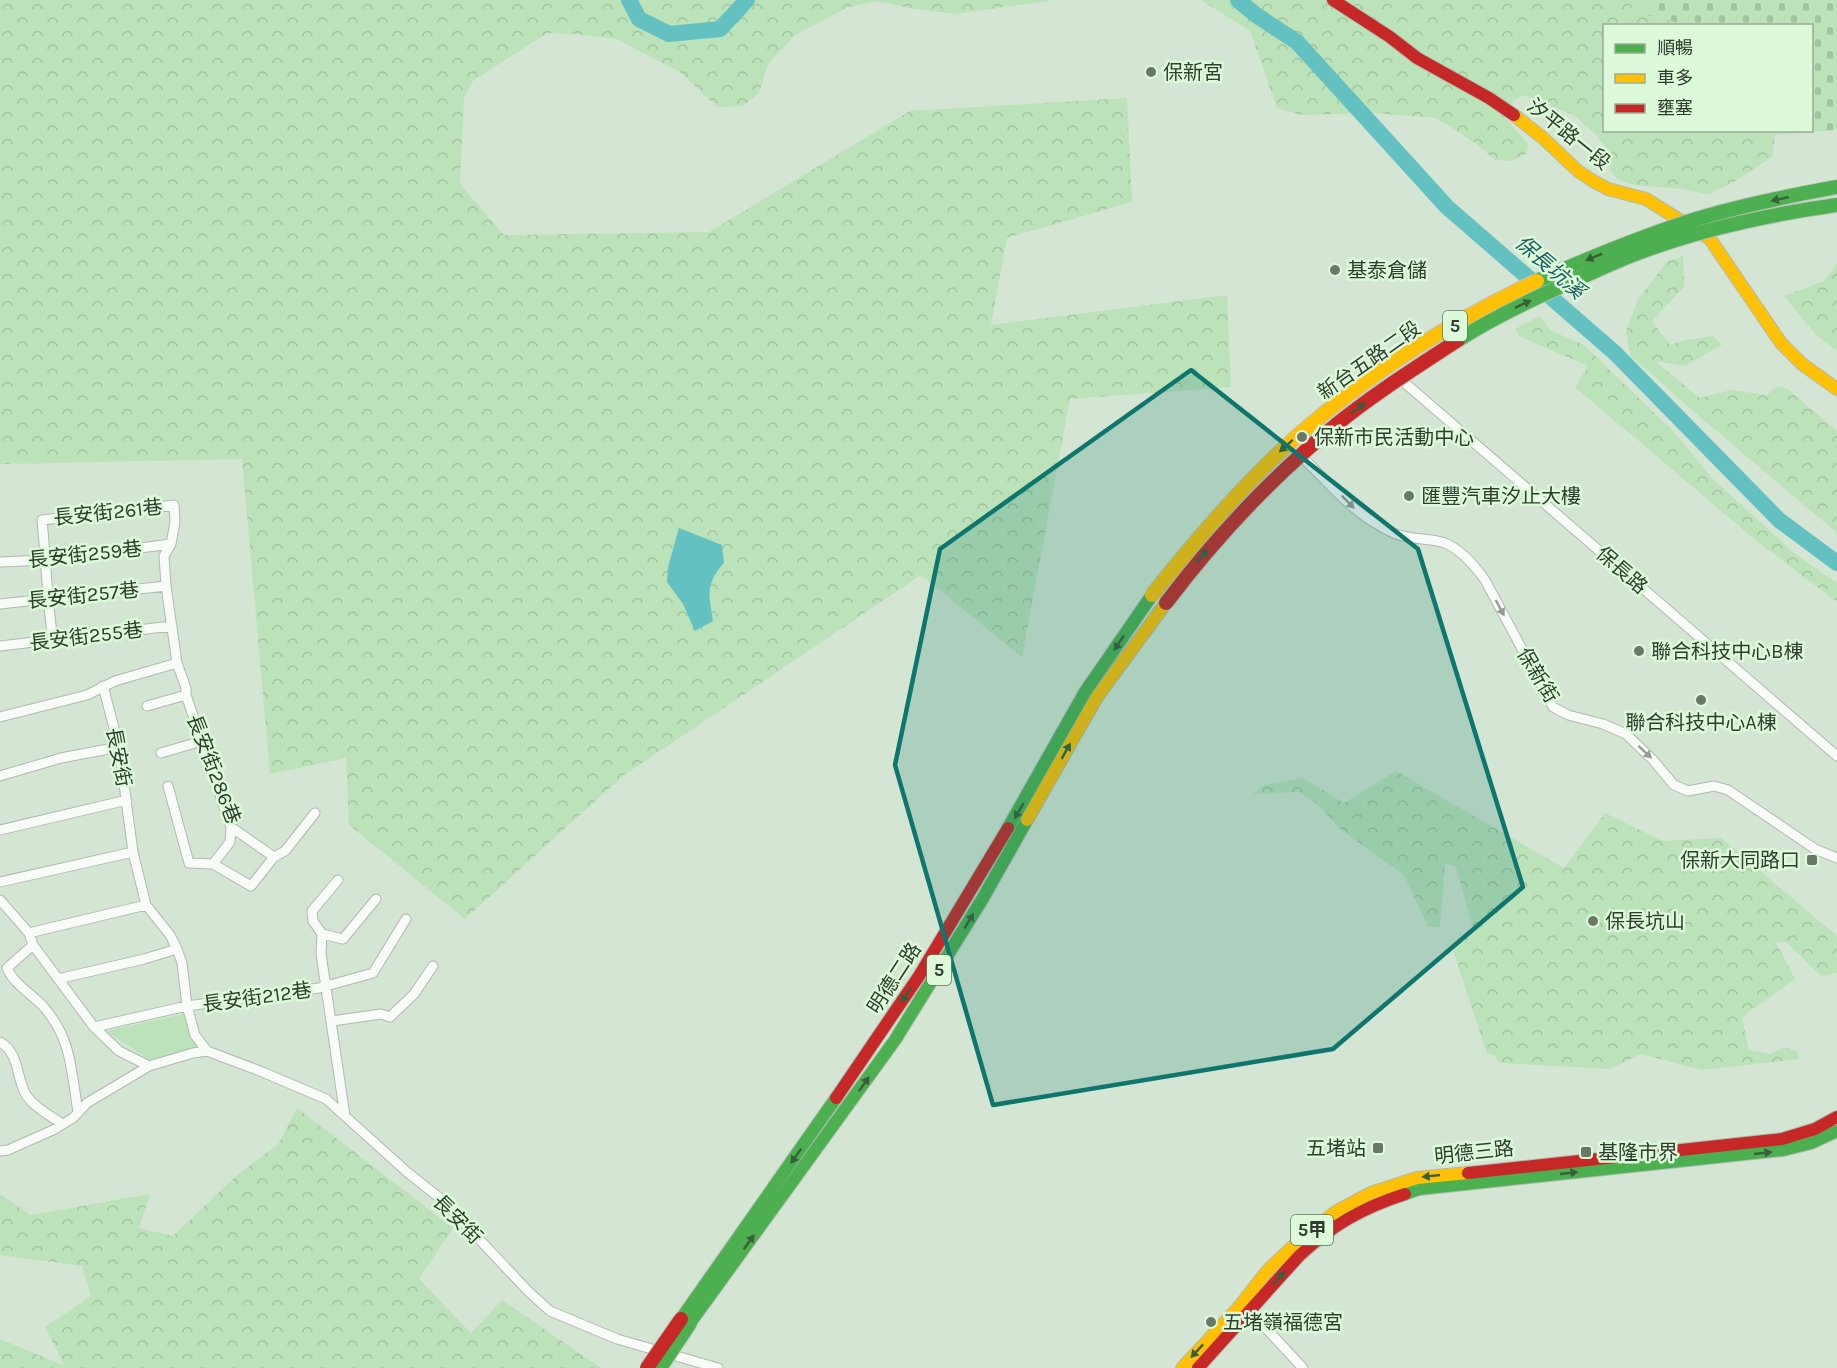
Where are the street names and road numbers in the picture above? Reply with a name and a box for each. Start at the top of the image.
street label: 汐平路一段 [1523,94,1615,175]
road number: 5 [1443,311,1467,341]
street label: 新台五路二段 [1314,317,1425,404]
street label: 長安街261巷 [52,495,164,530]
street label: 長安街259巷 [27,537,143,572]
street label: 保長路 [1591,542,1652,599]
street label: 長安街257巷 [26,578,140,613]
street label: 長安街255巷 [28,618,144,655]
street label: 保新街 [1512,644,1563,707]
street label: 長安街286巷 [182,711,245,827]
street label: 長安街 [101,725,136,789]
street label: 明德二路 [863,938,926,1018]
road number: 5 [927,955,951,985]
street label: 長安街212巷 [201,978,313,1017]
street label: 明德三路 [1433,1137,1515,1168]
street label: 長安街 [428,1190,487,1249]
road number: 5甲 [1291,1215,1333,1245]

